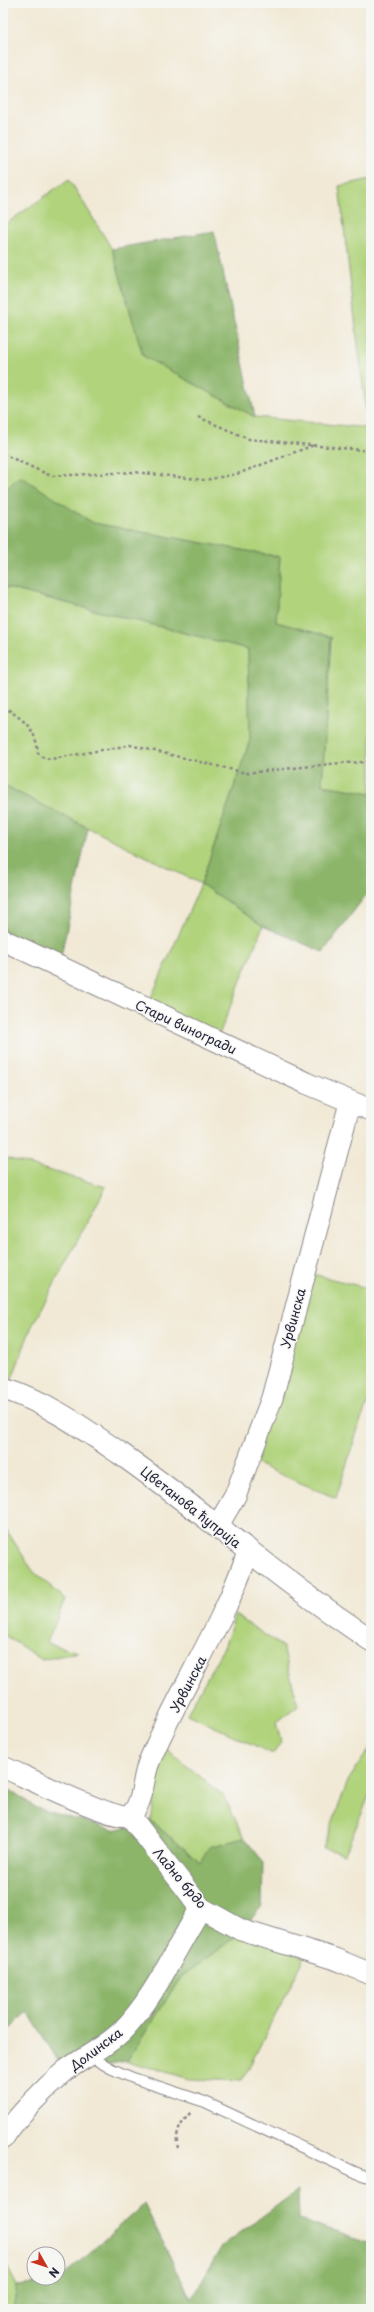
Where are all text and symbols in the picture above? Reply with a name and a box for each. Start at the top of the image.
street label: Стари виногради [132,995,240,1058]
street label: Урвинска [275,1285,310,1350]
street label: Цветанова ћуприја [137,1461,246,1552]
street label: Урвинска [165,1651,211,1715]
street label: Ладно брдо [149,1843,212,1912]
street label: Долинска [65,2022,127,2075]
north arrow [26,2246,66,2286]
text: N [45,2264,64,2282]

